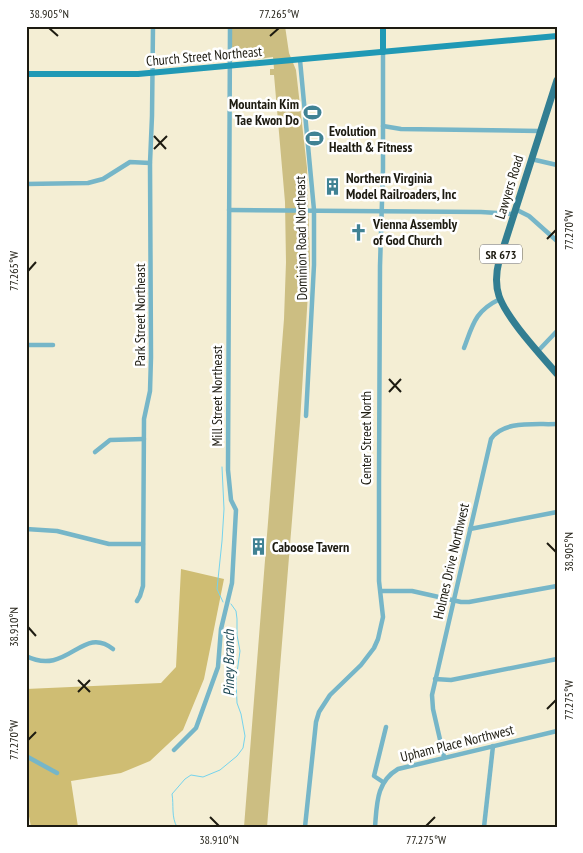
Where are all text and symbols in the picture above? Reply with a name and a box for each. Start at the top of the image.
text: 38.905°N [29,6,69,21]
text: 77.265°W [259,6,299,21]
street label: Church Street Northeast [145,42,263,70]
place label: Mountain Kim Tae Kwon Do [229,95,299,129]
sports icon: Mountain Kim Tae Kwon Do [303,102,323,122]
place label: Evolution Health & Fitness [329,122,412,156]
sports icon: Evolution Health & Fitness [305,129,325,149]
street label: Lawyers Road [491,153,527,221]
place label: Northern Virginia Model Railroaders, Inc [346,169,456,203]
street label: Dominion Road Northeast [291,175,311,300]
building icon: Northern Virginia Model Railroaders, Inc [322,176,342,196]
text: 77.270°W [561,210,576,250]
place label: Vienna Assembly of God Church [372,215,458,249]
church icon: Vienna Assembly of God Church [349,222,369,242]
road number: SR 673 [480,244,522,264]
text: 77.265°W [6,251,21,291]
street label: Park Street Northeast [131,263,149,367]
street label: Mill Street Northeast [208,345,226,447]
street label: Center Street North [357,391,375,485]
street label: Holmes Drive Northwest [429,501,473,621]
text: 38.905°N [561,532,576,572]
building icon: Caboose Tavern [248,537,268,557]
place label: Caboose Tavern [272,538,349,556]
text: 38.910°N [6,607,21,647]
water label: Piney Branch [219,628,238,696]
text: 77.275°W [561,680,576,720]
text: 77.270°W [6,720,21,760]
street label: Upham Place Northwest [398,720,516,766]
text: 38.910°N [199,832,239,847]
text: 77.275°W [406,832,446,847]

